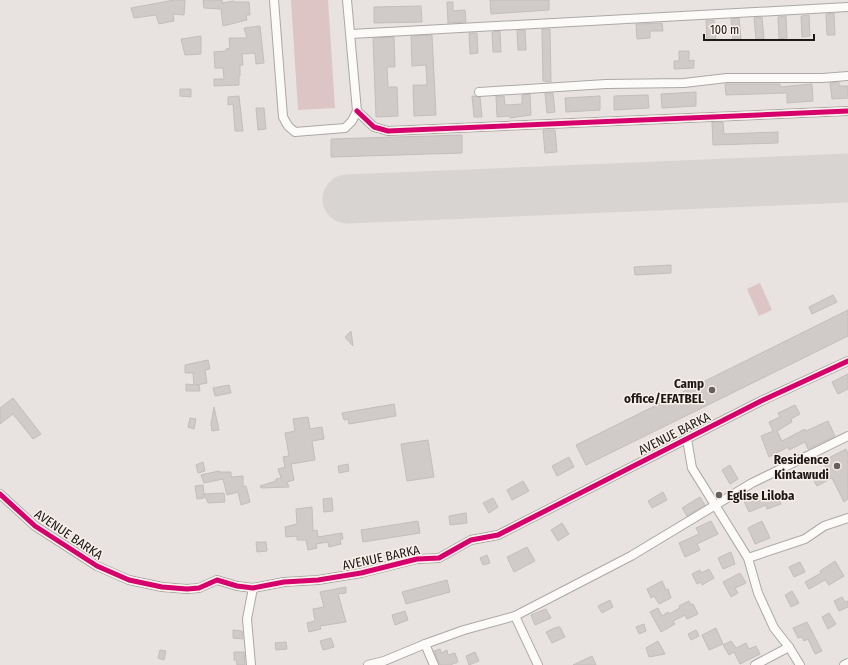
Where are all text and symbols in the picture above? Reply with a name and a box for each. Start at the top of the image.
scale bar [704,16,814,42]
text: 100 m [710,23,739,37]
place label: Camp office/EFATBEL [624,376,704,406]
marker: Camp office/EFATBEL [707,385,717,395]
street label: AVENUE BARKA [636,409,713,458]
place label: Residence Kintawudi [774,452,829,482]
marker: Residence Kintawudi [832,461,842,471]
place label: Eglise Liloba [727,488,795,503]
marker: Eglise Liloba [714,490,724,500]
street label: AVENUE BARKA [32,506,106,563]
street label: AVENUE BARKA [341,542,421,573]

